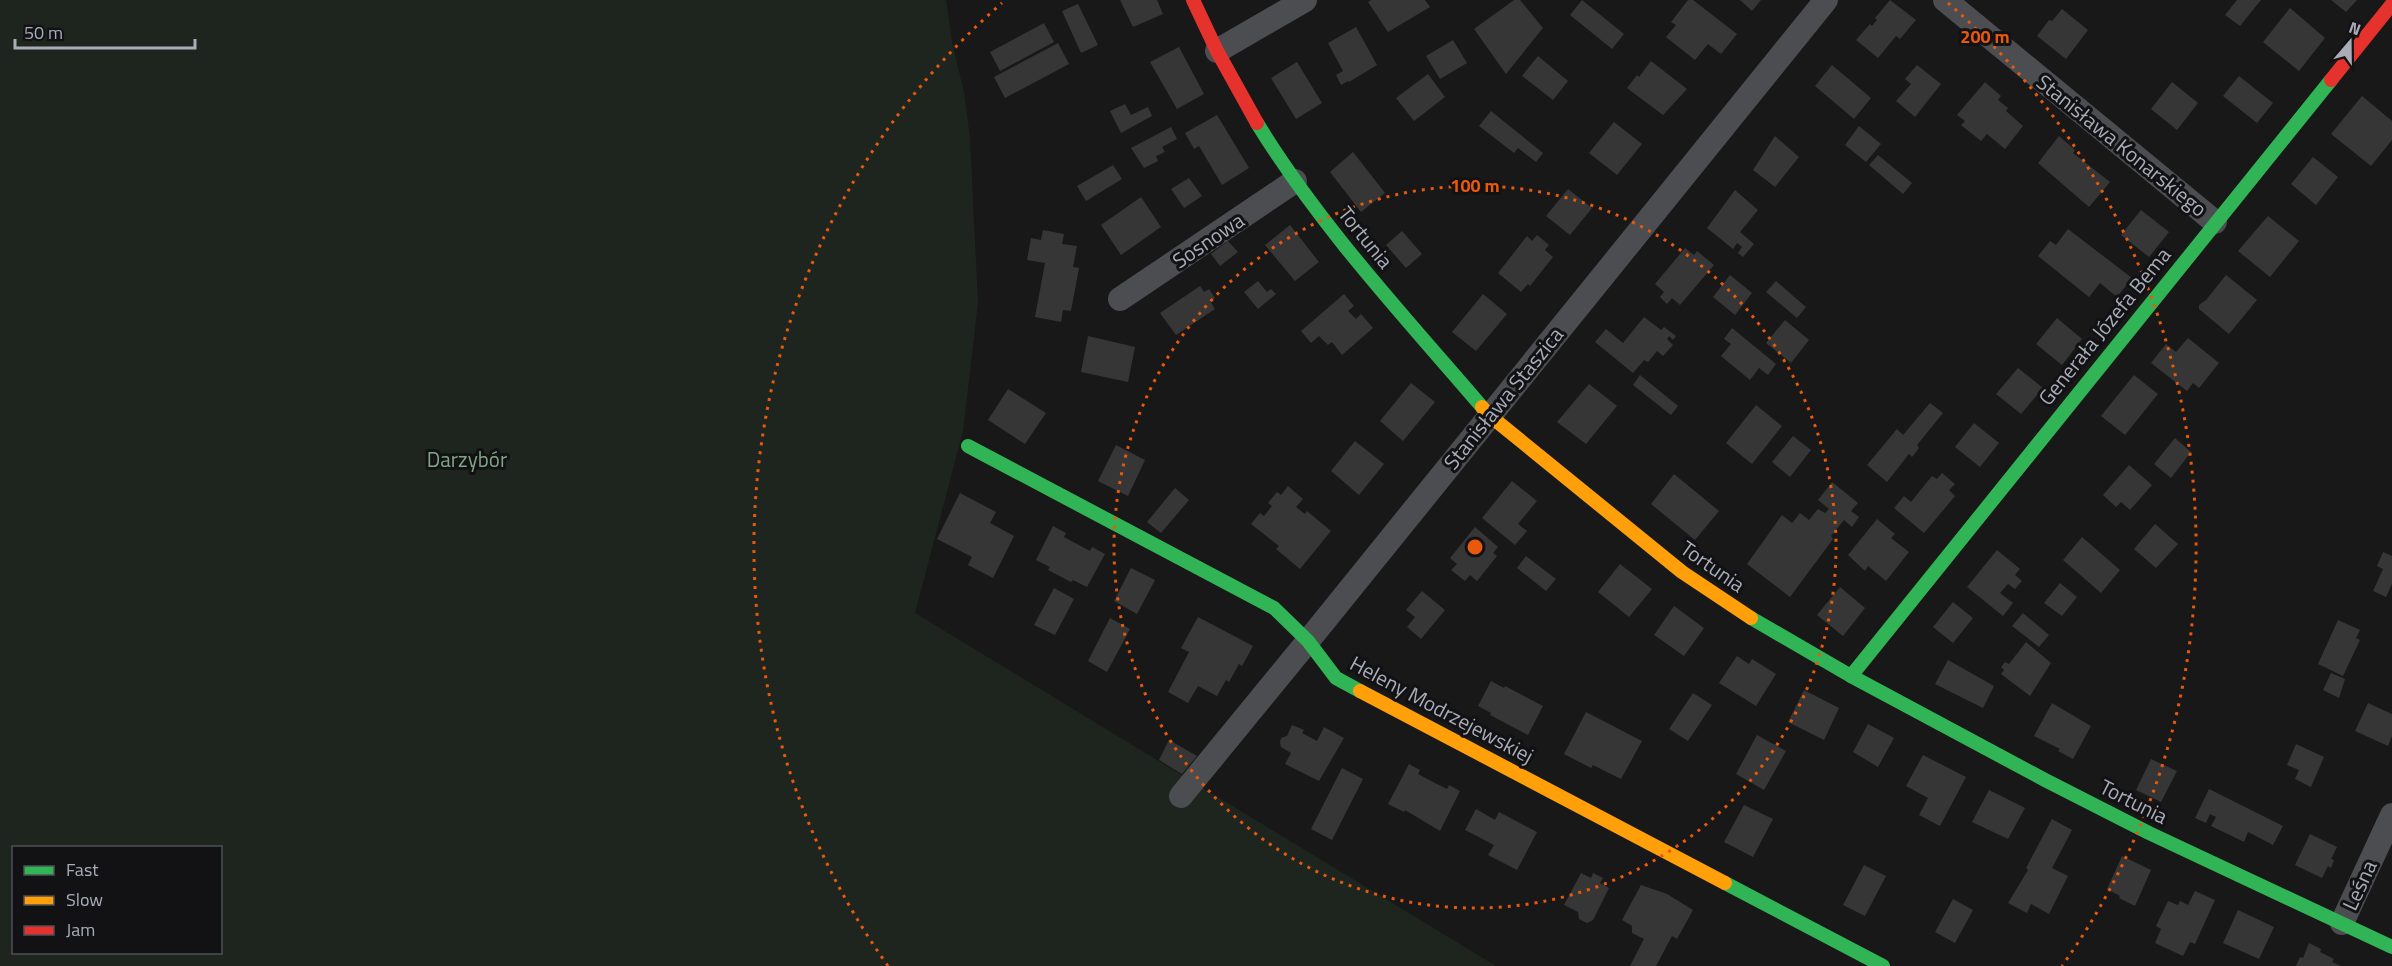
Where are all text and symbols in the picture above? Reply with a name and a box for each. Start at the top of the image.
scale bar [15,12,195,50]
north arrow [2320,12,2380,72]
text: N [2346,15,2364,41]
text: 50 m [24,19,63,46]
text: 200 m [1960,23,2010,50]
street label: Stanisława Konarskiego [2030,66,2214,224]
text: 100 m [1450,172,1500,199]
street label: Tortunia [1331,199,1402,276]
street label: Sosnowa [1166,204,1251,276]
street label: Generała Józefa Bema [2030,240,2178,412]
street label: Stanisława Staszica [1435,319,1571,476]
park label: Darzybór [427,443,507,475]
street label: Tortunia [1674,532,1752,600]
centre of rings [1465,537,1485,557]
street label: Heleny Modrzejewskiej [1345,647,1539,771]
street label: Tortunia [2094,770,2174,832]
legend [12,846,222,954]
street label: Leśna [2333,854,2385,915]
text: Fast [66,856,99,883]
text: Slow [66,886,103,913]
text: Jam [66,916,95,943]

